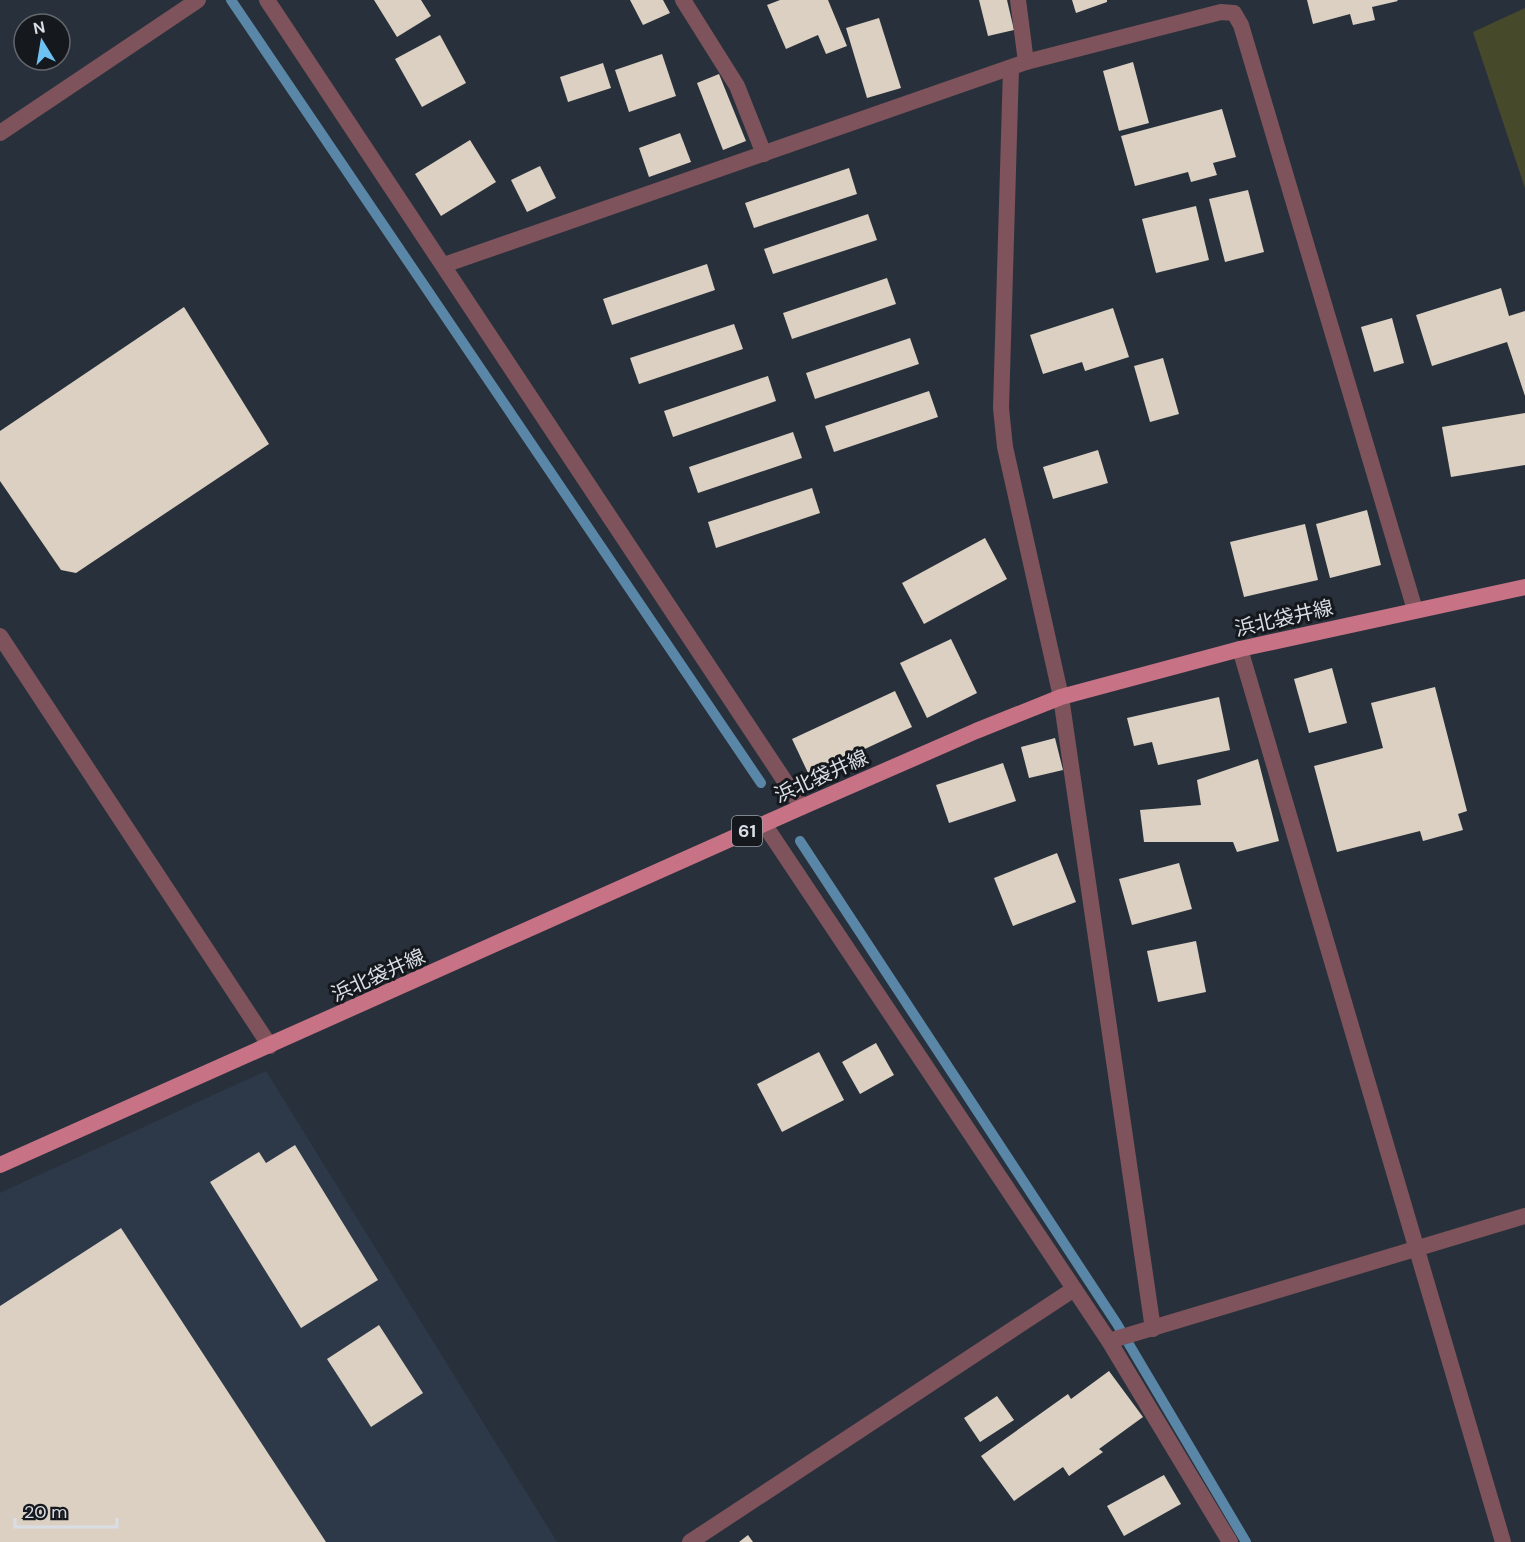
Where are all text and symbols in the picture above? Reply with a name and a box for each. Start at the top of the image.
north arrow [12,12,72,72]
text: N [32,16,47,39]
street label: 浜北袋井線 [1232,594,1336,642]
street label: 浜北袋井線 [770,744,872,808]
road number: 61 [732,816,762,846]
street label: 浜北袋井線 [327,943,429,1007]
scale bar [15,1491,117,1529]
text: 20 m [24,1500,67,1524]

